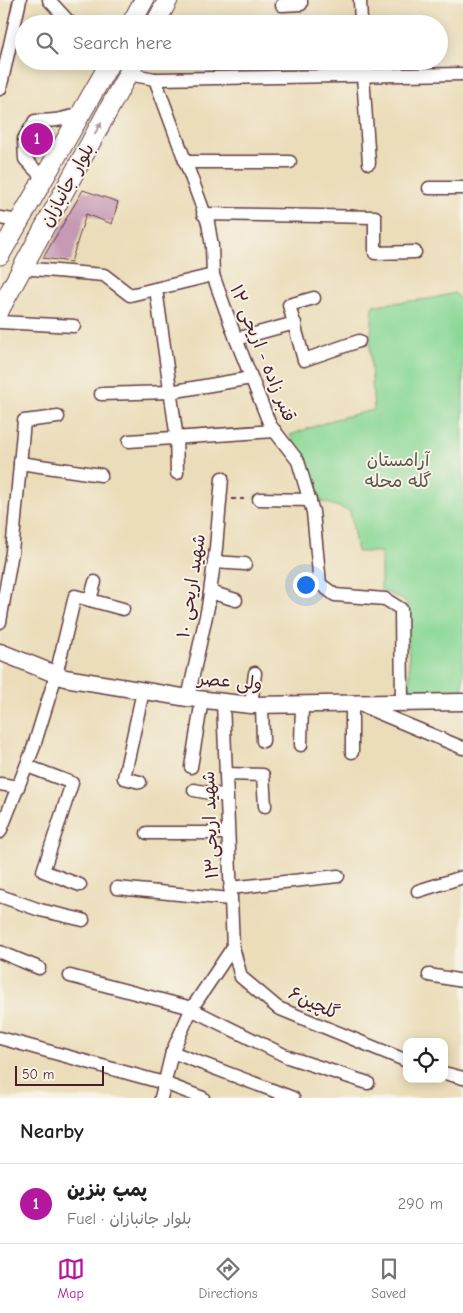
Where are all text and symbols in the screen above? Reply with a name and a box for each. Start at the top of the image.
search box [15,15,448,70]
icon: search [33,29,61,57]
text: Search here [73,32,172,54]
pin: 1 [21,120,53,158]
one-way arrow [94,121,103,134]
street label: بلوار جانبازان [36,140,99,231]
street label: قنبر زاده - اریحی ۱۲ [225,282,300,425]
park label: آرامستان گله محله [365,450,432,492]
street label: شهید اریحی ۱۰ [173,533,210,640]
your location [293,572,319,598]
street label: ولی عصر [195,668,263,695]
street label: شهید اریحی۱۳ [198,771,223,879]
street label: گلچین۶ [285,983,343,1025]
map controls [403,1038,448,1083]
button: locate [403,1038,448,1083]
scale bar [15,1063,104,1086]
text: 50 m [22,1066,54,1083]
text: Nearby [20,1119,84,1143]
text: پمپ بنزین [67,1179,147,1201]
text: 1 [33,1195,39,1213]
text: 290 m [398,1195,443,1213]
text: Fuel · بلوار جانبازان [67,1210,191,1228]
tab: Map [57,1255,85,1302]
tab: Directions [198,1255,258,1302]
tab: Saved [371,1255,406,1302]

